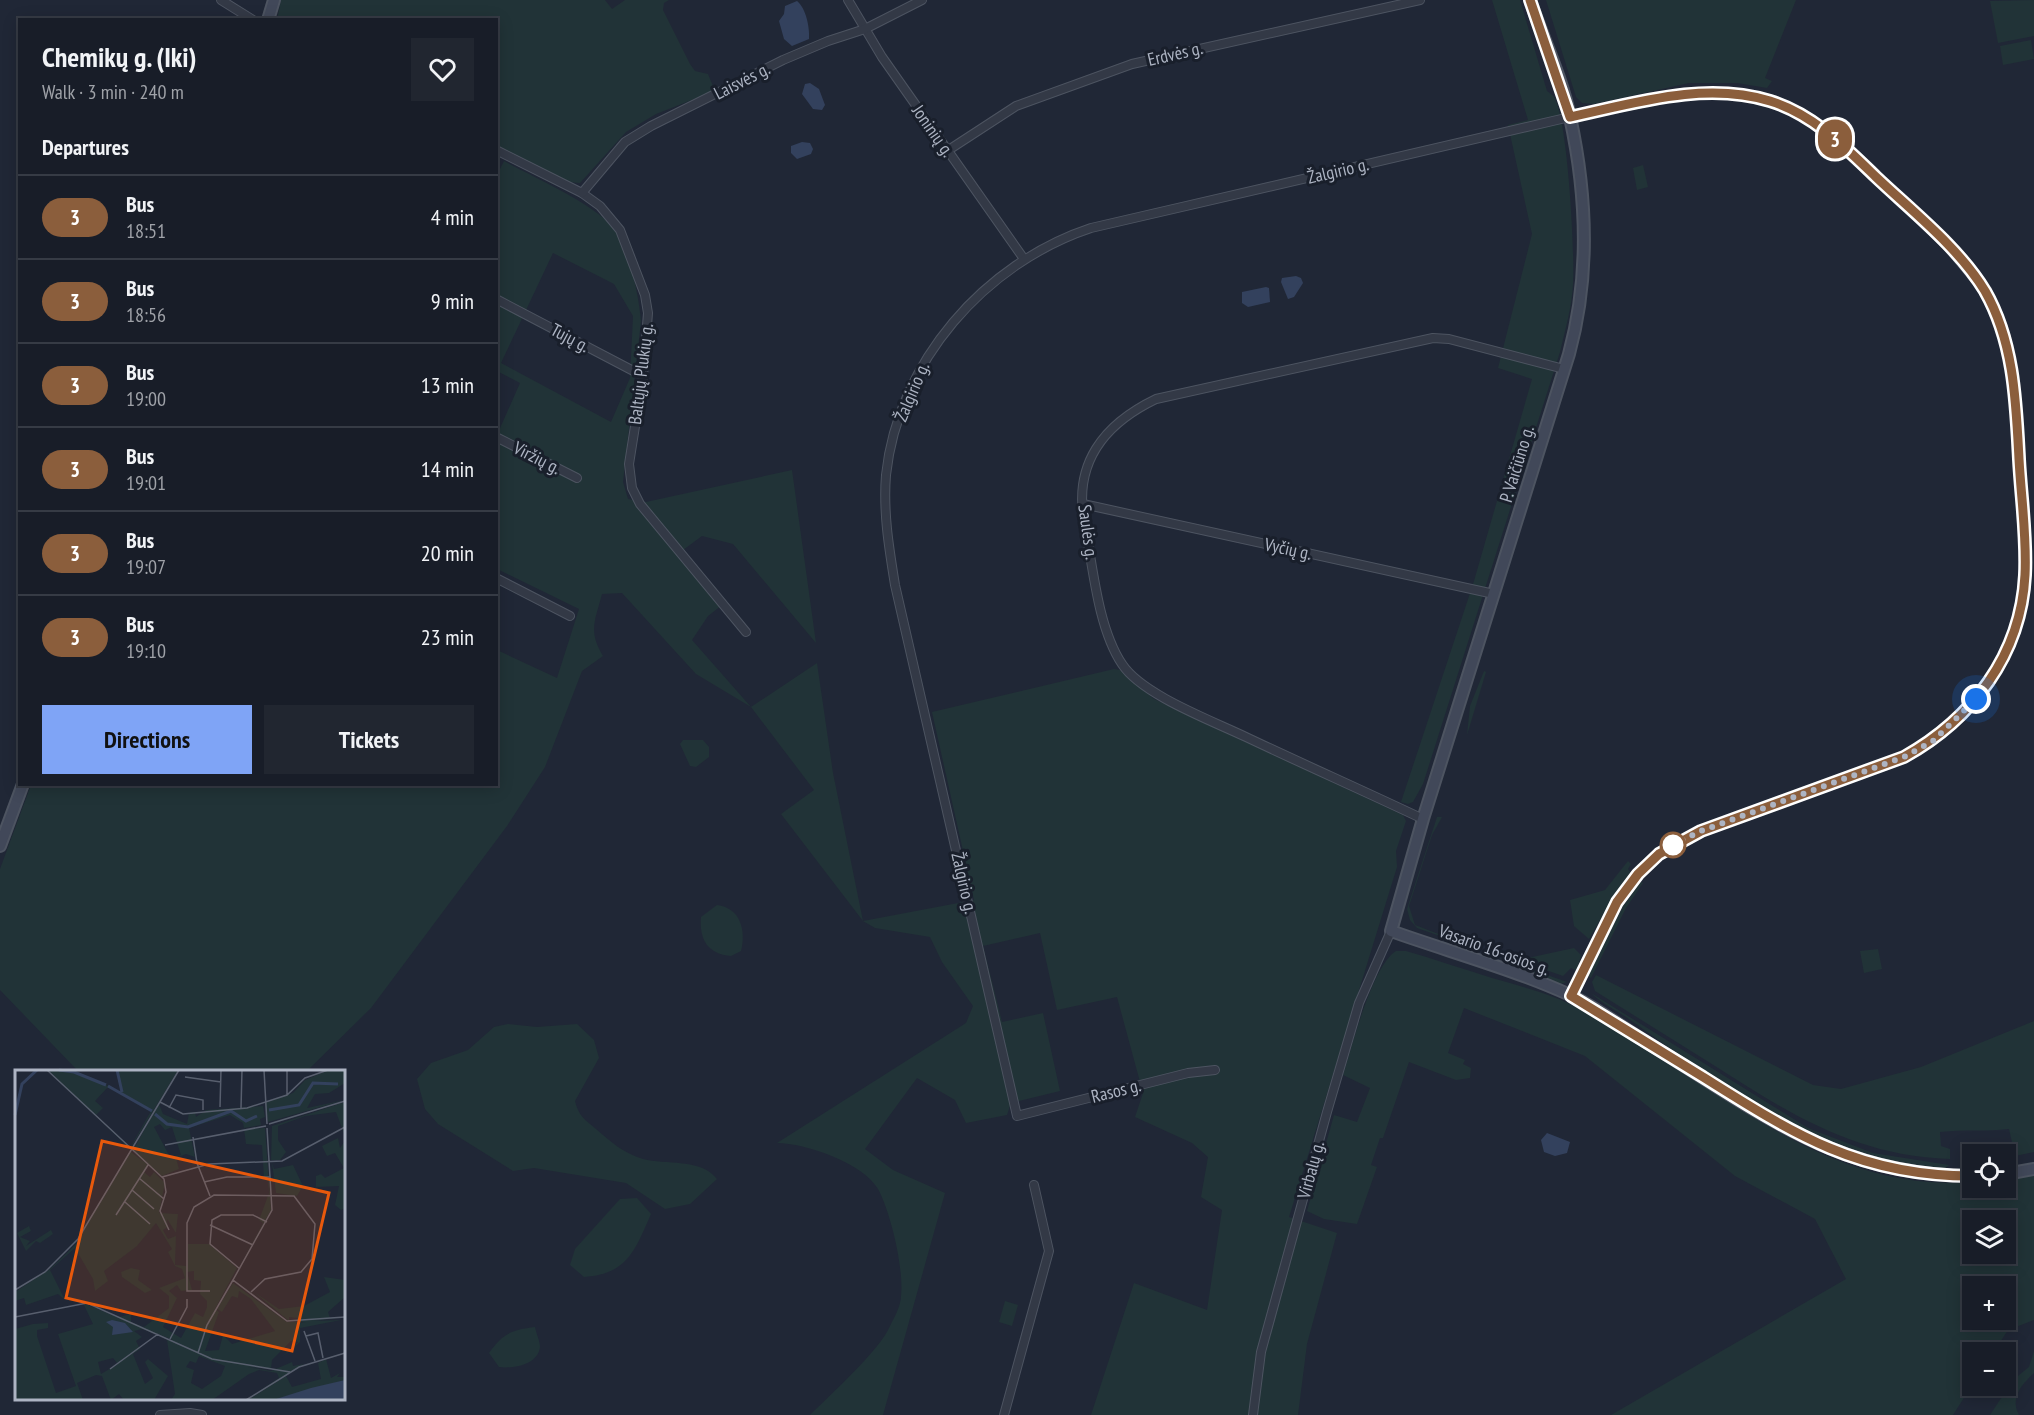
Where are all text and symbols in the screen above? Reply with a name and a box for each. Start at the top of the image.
street label: Erdvės g. [1145,36,1205,71]
text: Chemikų g. (Iki) [42,38,196,75]
button: heart [411,38,474,101]
street label: Laisvės g. [710,57,774,104]
text: Walk · 3 min · 240 m [42,79,184,105]
street label: Joninių g. [907,99,960,161]
line badge: 3 [1816,120,1854,158]
text: 3 [1830,126,1840,153]
text: Departures [42,133,129,161]
street label: Žalgirio g. [1305,152,1371,189]
text: Bus [126,190,154,218]
text: 4 min [431,203,474,231]
text: 3 [70,204,80,231]
text: 18:51 [126,218,166,244]
text: Bus [126,274,154,302]
text: 9 min [431,287,474,315]
text: 3 [70,288,80,315]
text: 18:56 [126,302,166,328]
street label: Tujų g. [547,318,594,357]
street label: Baltųjų Plukių g. [623,322,658,426]
text: Bus [126,358,154,386]
street label: Žalgirio g. [889,359,934,425]
text: 13 min [421,371,474,399]
text: 3 [70,372,80,399]
text: 19:00 [126,386,166,412]
street label: P. Vaičiūno g. [1494,423,1539,505]
street label: Viržių g. [509,435,565,479]
text: Bus [126,442,154,470]
text: 14 min [421,455,474,483]
text: 3 [70,456,80,483]
text: 19:01 [126,470,166,496]
street label: Saulės g. [1073,503,1104,561]
text: Bus [126,526,154,554]
street label: Vyčių g. [1261,532,1314,565]
text: 20 min [421,539,474,567]
text: 3 [70,540,80,567]
text: 19:07 [126,554,166,580]
text: Bus [126,610,154,638]
text: 23 min [421,623,474,651]
text: 3 [70,624,80,651]
text: 19:10 [126,638,166,664]
your location [1961,684,1991,714]
button: Directions [42,705,252,774]
button: Tickets [264,705,474,774]
unlabelled marker [1660,832,1686,858]
street label: Žalgirio g. [946,850,983,916]
street label: Vasario 16-osios g. [1435,918,1553,980]
inset map [15,1070,345,1400]
street label: Rasos g. [1089,1073,1143,1108]
street label: Virbalų g. [1292,1138,1329,1202]
map controls [1962,1144,2016,1396]
button: locate [1962,1144,2016,1198]
button: layers [1962,1210,2016,1264]
button: + [1962,1276,2016,1330]
button: − [1962,1342,2016,1396]

